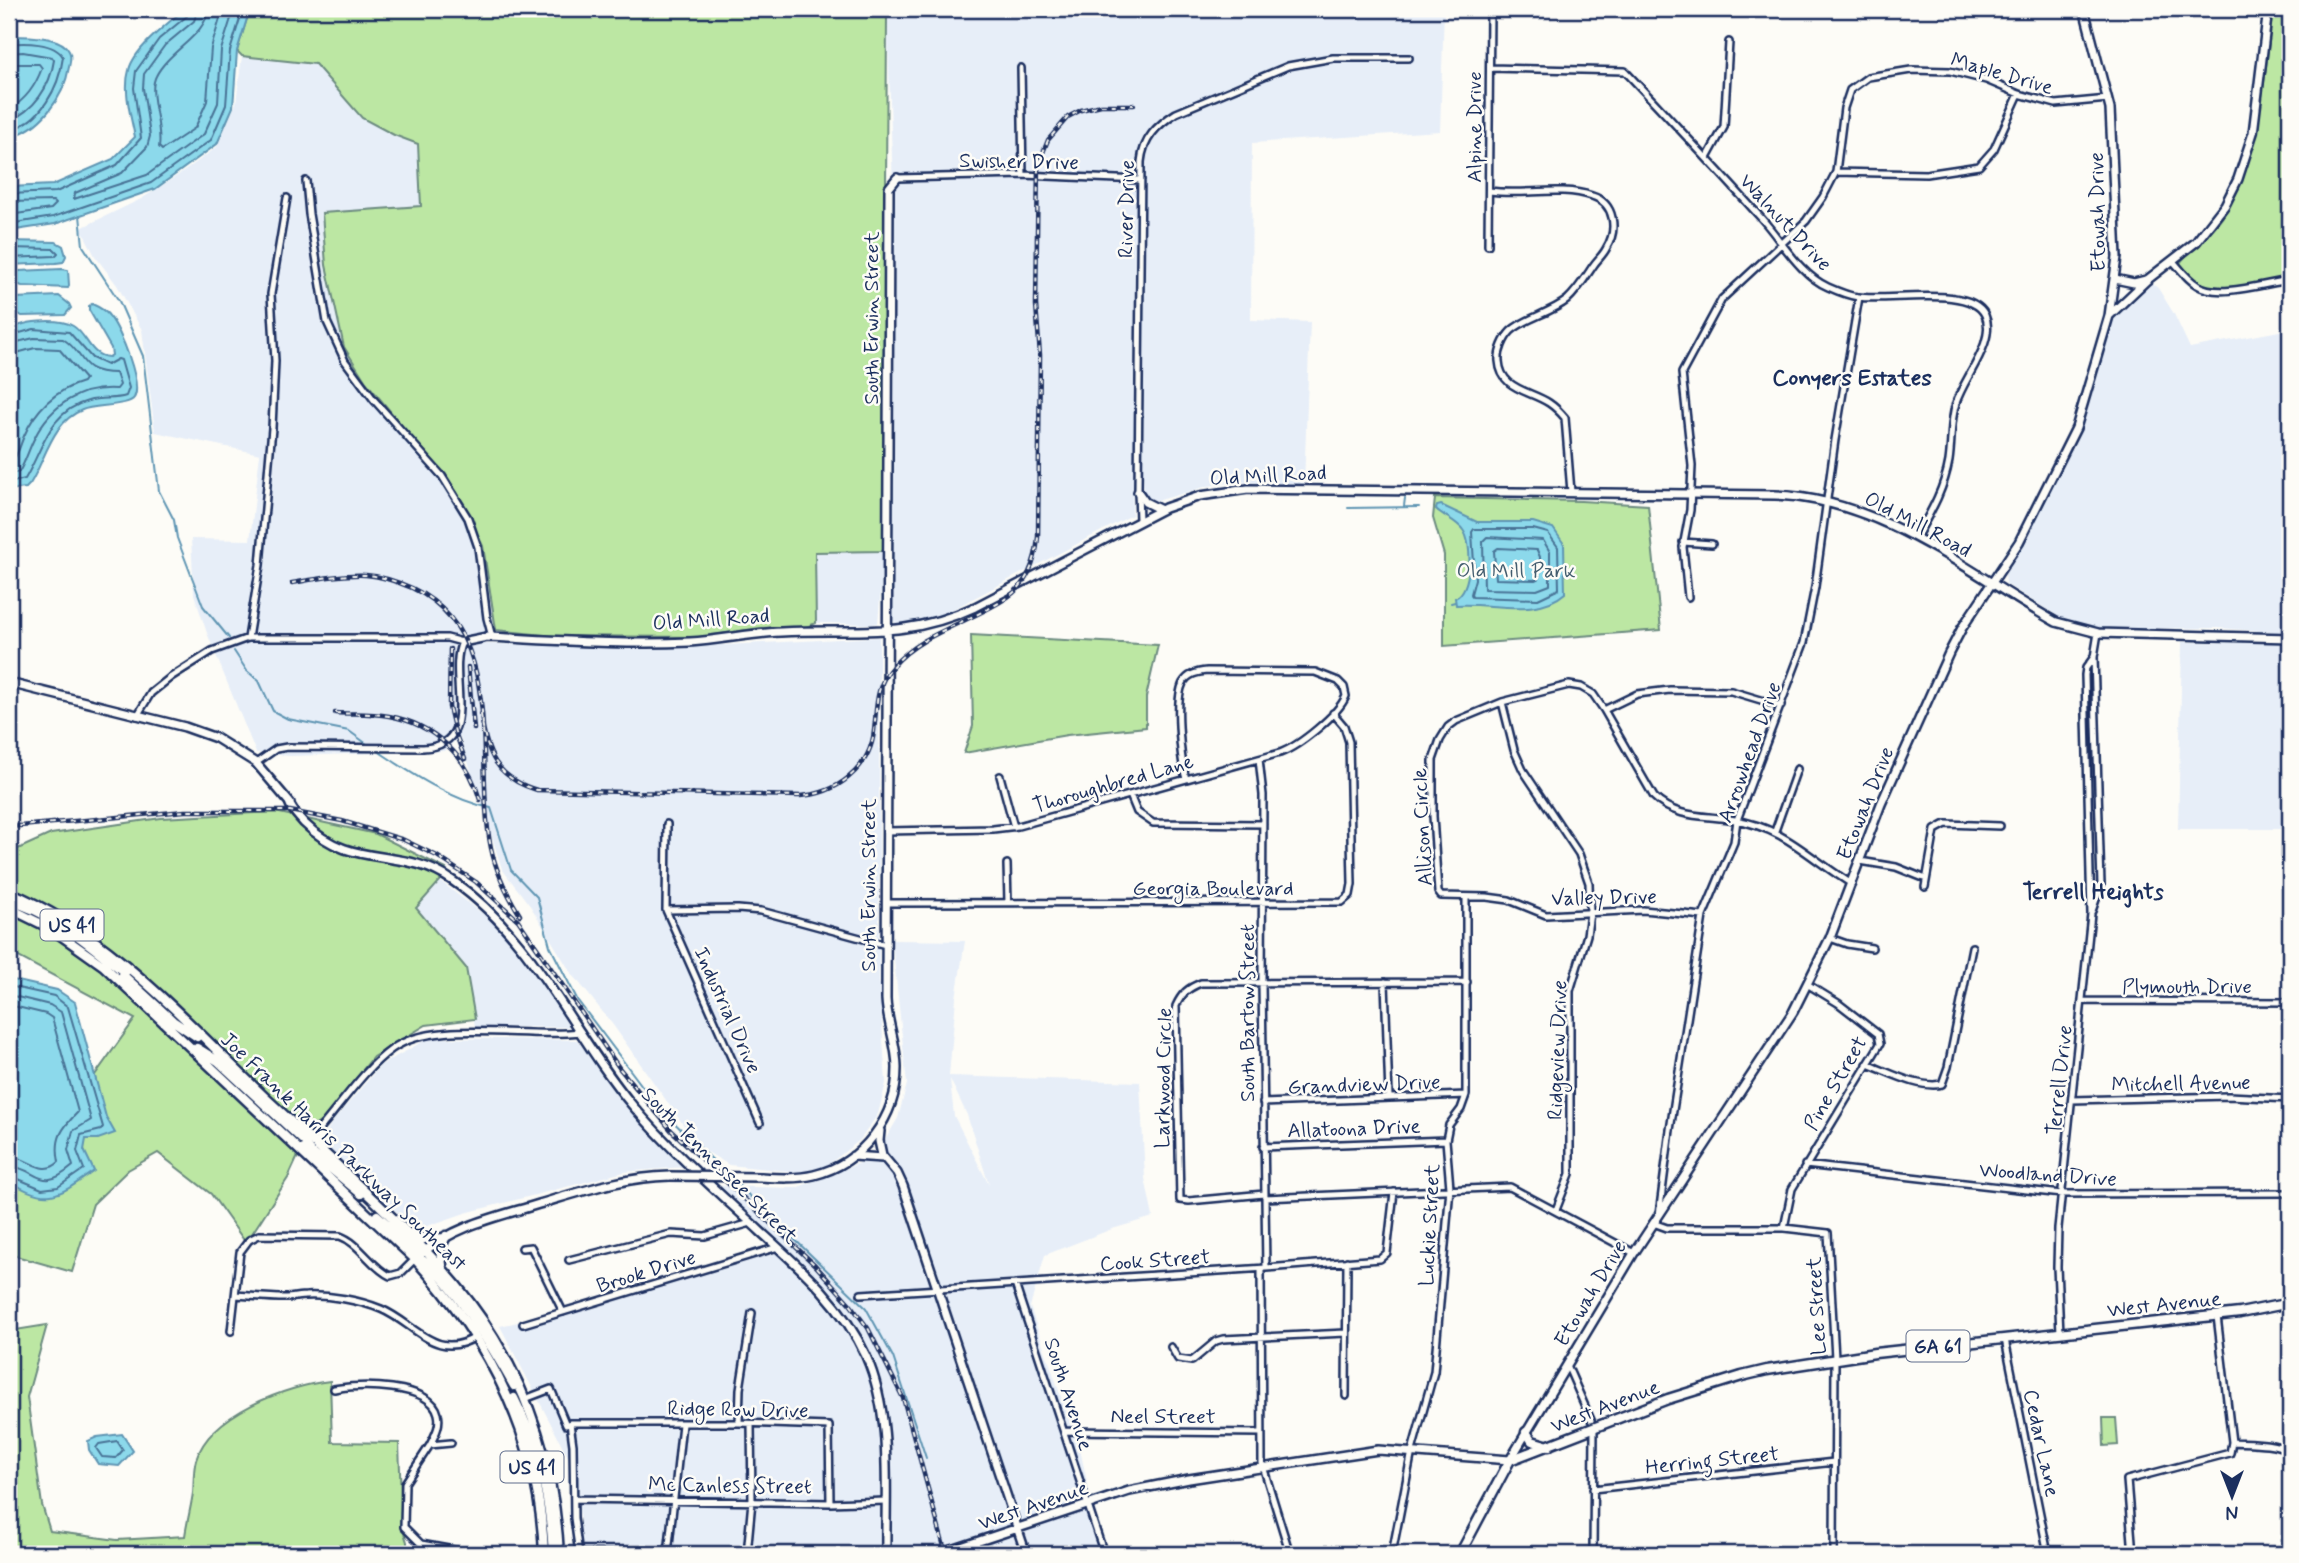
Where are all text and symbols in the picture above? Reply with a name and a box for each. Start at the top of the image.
street label: Maple Drive [1947,46,2056,102]
street label: Alpine Drive [1461,71,1489,183]
street label: Swisher Drive [959,147,1079,177]
street label: Etowah Drive [2083,152,2113,272]
street label: River Drive [1112,160,1142,258]
street label: Walnut Drive [1733,168,1838,278]
street label: South Erwin Street [858,231,886,405]
district label: Conyers Estates [1772,364,1932,394]
street label: Old Mill Road [1209,459,1327,493]
street label: Old Mill Road [1859,485,1976,565]
park label: Old Mill Park [1456,557,1576,585]
street label: Old Mill Road [652,602,770,638]
street label: Arrowhead Drive [1711,678,1788,827]
street label: Etowah Drive [1831,743,1901,864]
street label: Thoroughbred Lane [1030,748,1197,820]
street label: Allison Circle [1406,767,1440,887]
street label: South Erwin Street [855,798,883,972]
street label: Georgia Boulevard [1133,875,1293,904]
district label: Terrell Heights [2022,878,2164,908]
street label: Valley Drive [1551,883,1657,913]
road number: US 41 [41,909,104,940]
street label: South Bartow Street [1234,924,1262,1102]
street label: Industrial Drive [687,943,768,1078]
street label: Plymouth Drive [2122,973,2252,1001]
street label: Ridgeview Drive [1542,980,1575,1121]
street label: Larkwood Circle [1149,1007,1179,1149]
street label: Terrell Drive [2040,1024,2080,1137]
street label: Joe Frank Harris Parkway Southeast [214,1026,473,1278]
street label: Pine Street [1798,1031,1874,1136]
street label: Grandview Drive [1287,1068,1441,1102]
street label: Mitchell Avenue [2111,1069,2251,1099]
street label: South Tennessee Street [635,1081,804,1251]
street label: Allatoona Drive [1287,1113,1421,1145]
street label: Woodland Drive [1978,1156,2118,1194]
street label: Luckie Street [1413,1163,1447,1287]
street label: Etowah Drive [1548,1235,1634,1352]
street label: Cook Street [1099,1243,1211,1279]
street label: Brook Drive [593,1244,699,1300]
street label: Lee Street [1800,1255,1834,1356]
street label: West Avenue [2106,1285,2223,1325]
road number: GA 61 [1906,1330,1969,1362]
street label: South Avenue [1037,1334,1099,1454]
street label: West Avenue [1547,1373,1664,1441]
street label: Cedar Lane [2016,1387,2066,1499]
street label: Ridge Row Drive [667,1395,809,1426]
street label: Neel Street [1110,1403,1216,1431]
street label: Herring Street [1644,1440,1781,1484]
road number: US 41 [500,1452,564,1483]
north arrow [2198,1462,2268,1532]
street label: Mc Canless Street [648,1471,812,1501]
street label: West Avenue [975,1474,1092,1538]
text: N [2226,1499,2238,1524]

